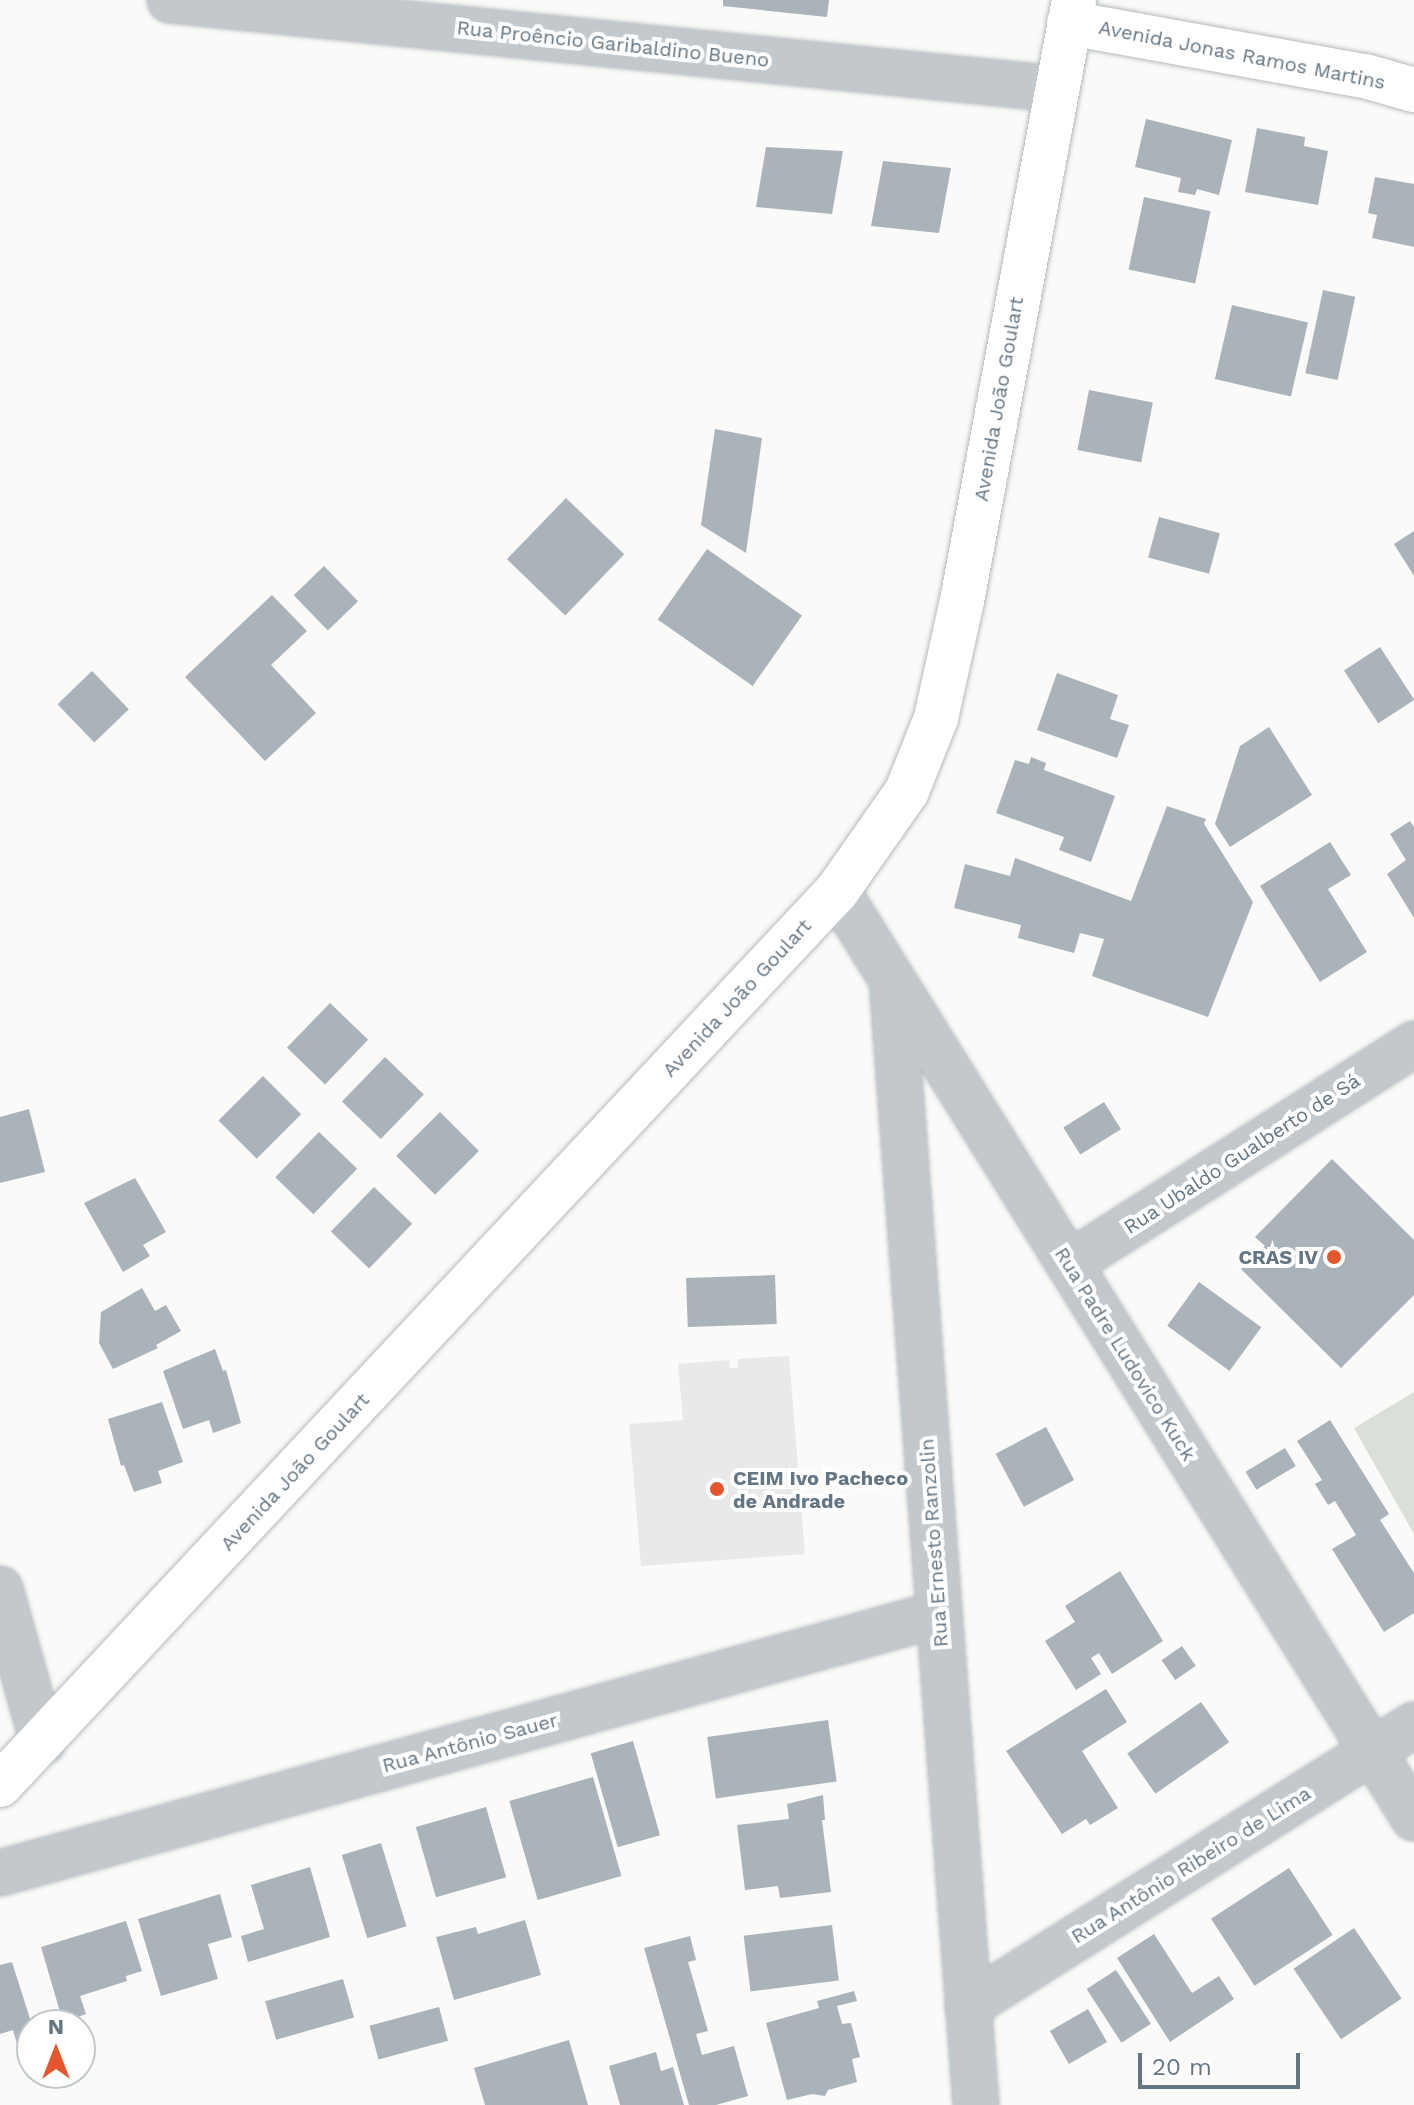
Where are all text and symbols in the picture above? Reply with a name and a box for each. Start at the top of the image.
street label: Avenida Jonas Ramos Martins [1096,15,1388,95]
street label: Rua Proêncio Garibaldino Bueno [455,16,771,72]
street label: Avenida João Goulart [969,294,1029,504]
street label: Avenida João Goulart [657,914,817,1082]
street label: Rua Ubaldo Gualberto de Sá [1119,1069,1365,1239]
street label: Rua Padre Ludovico Kuck [1049,1243,1201,1465]
place label: CRAS IV [1238,1245,1318,1269]
marker: CRAS IV [1325,1248,1343,1266]
street label: Avenida João Goulart [215,1388,375,1556]
street label: Rua Ernesto Ranzolin [915,1438,953,1648]
place label: CEIM Ivo Pacheco de Andrade [733,1466,908,1513]
marker: CEIM Ivo Pacheco de Andrade [708,1480,726,1498]
street label: Rua Antônio Sauer [379,1708,561,1778]
street label: Rua Antônio Ribeiro de Lima [1066,1781,1316,1949]
north arrow [16,2009,96,2089]
text: N [48,2014,64,2039]
scale bar [1142,2037,1304,2087]
text: 20 m [1152,2053,1212,2081]

